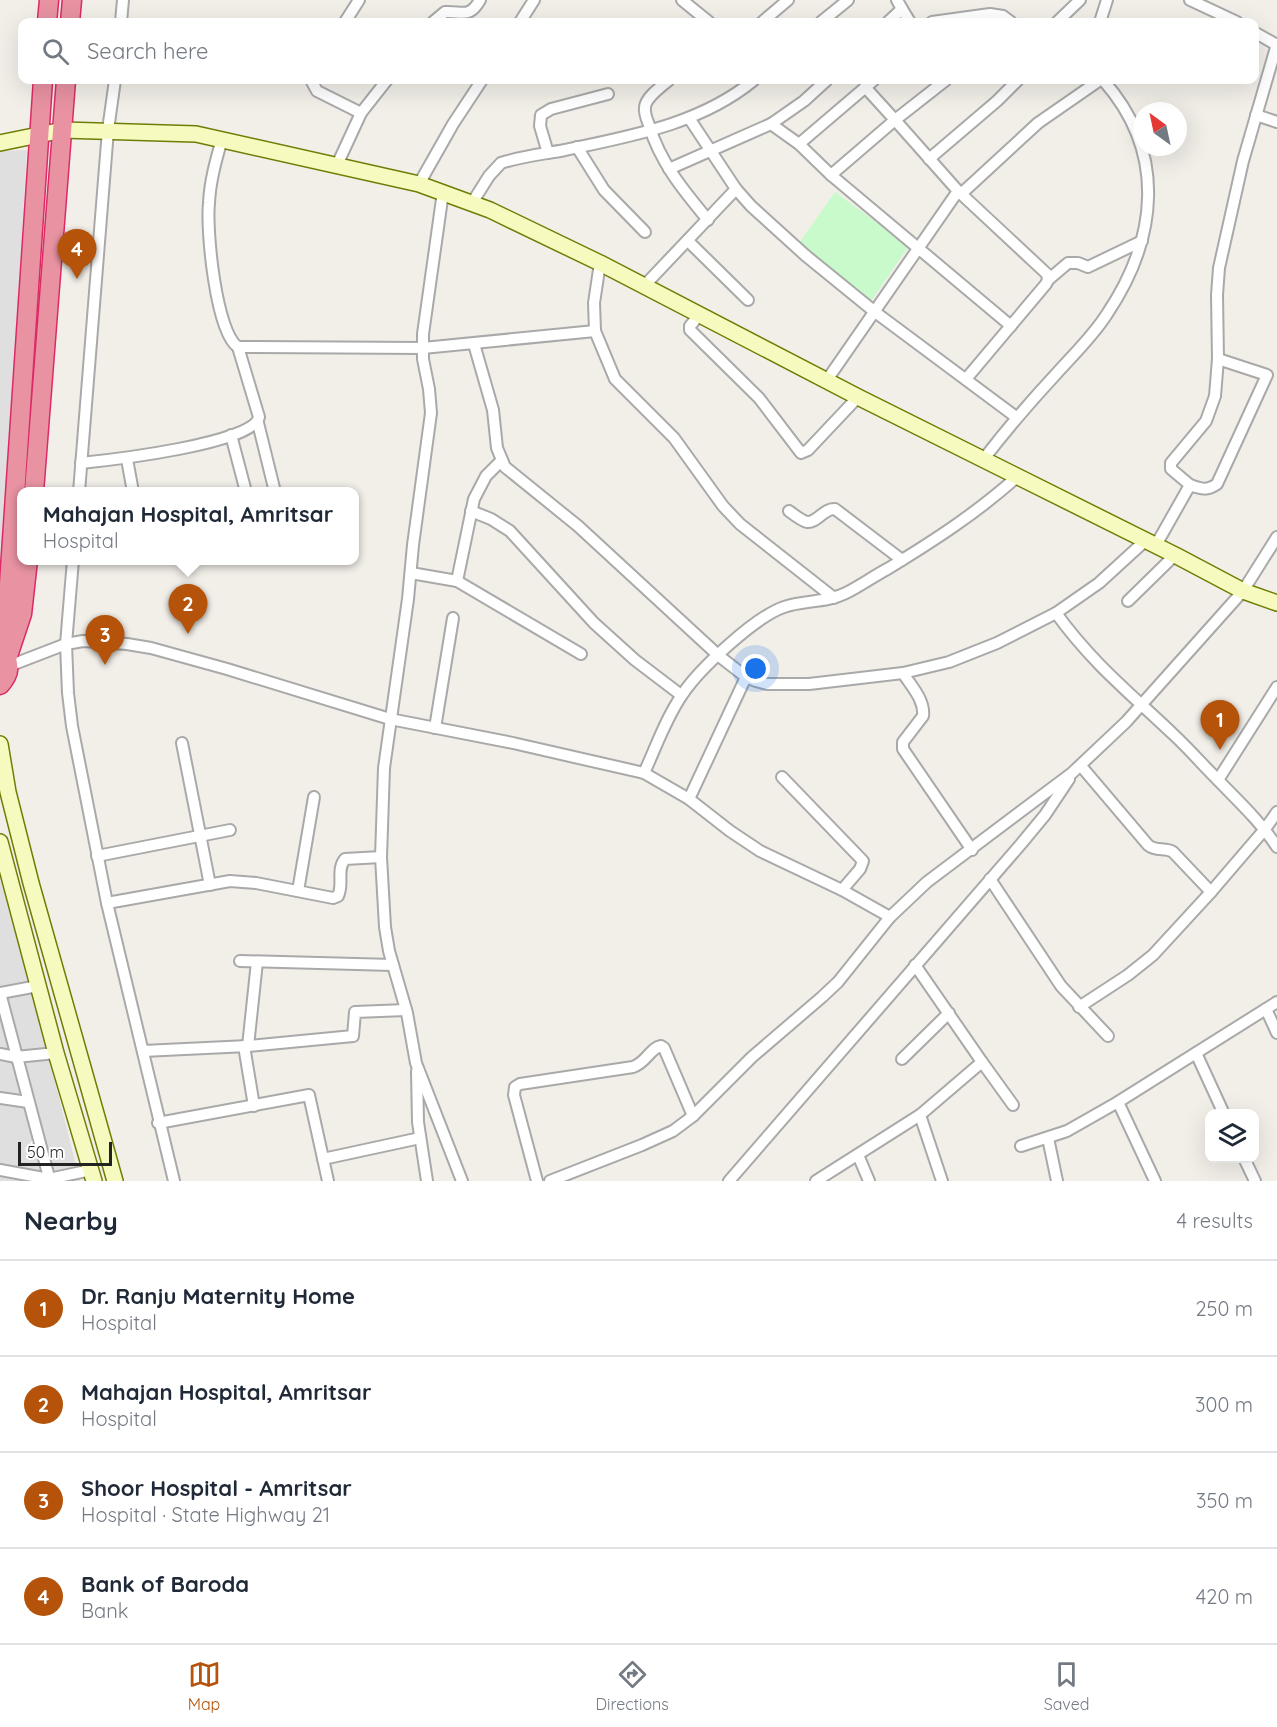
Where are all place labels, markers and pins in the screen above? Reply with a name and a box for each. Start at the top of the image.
pin: 4 [58,230,97,279]
pin: 2 [168,584,207,634]
pin: 3 [86,616,124,665]
pin: 1 [1200,700,1240,750]

